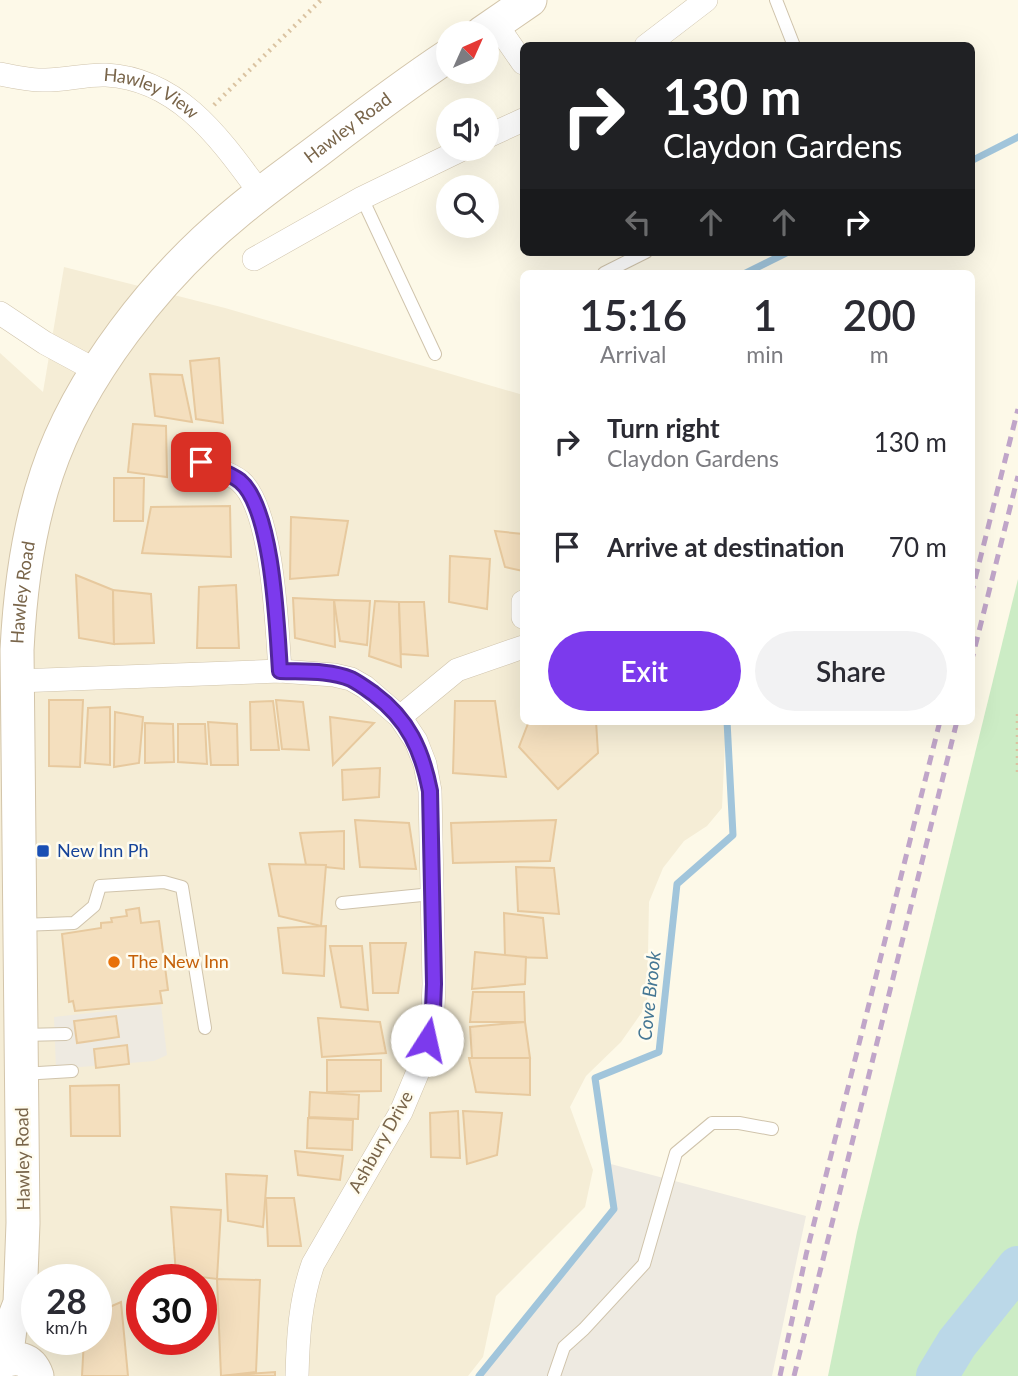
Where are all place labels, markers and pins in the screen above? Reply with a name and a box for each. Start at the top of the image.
pin [171,432,231,492]
place label: New Inn Ph [57,839,149,861]
marker: New Inn Ph [35,843,51,859]
place label: The New Inn [128,950,229,972]
marker: The New Inn [106,954,122,970]

